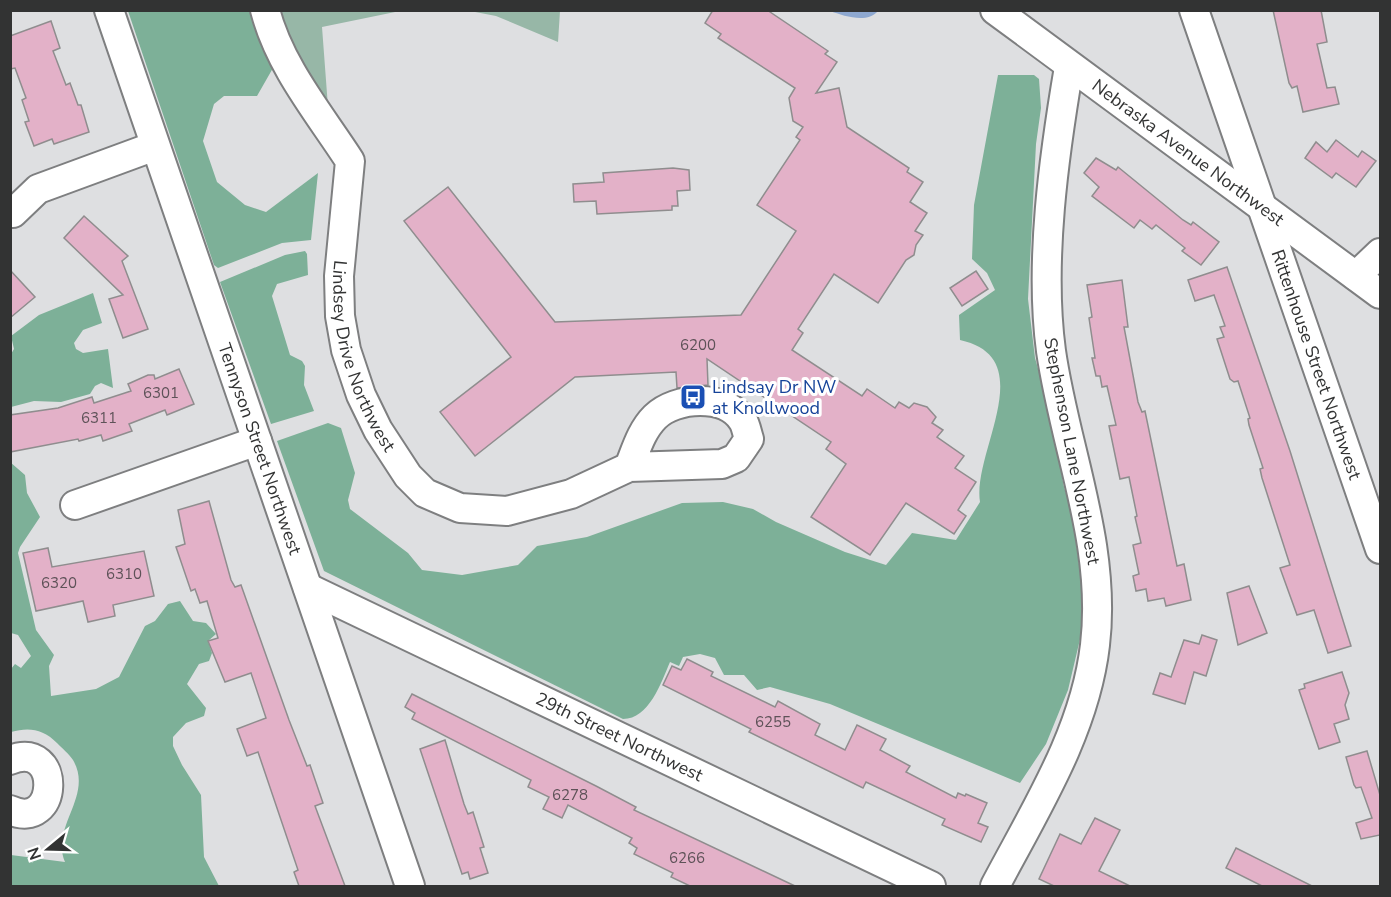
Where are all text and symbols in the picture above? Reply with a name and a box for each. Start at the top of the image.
street label: Nebraska Avenue Northwest [1087,74,1290,232]
street label: Rittenhouse Street Northwest [1266,246,1367,483]
street label: Lindsey Drive Northwest [327,259,401,457]
house number: 6200 [680,335,716,355]
street label: Stephenson Lane Northwest [1038,335,1106,567]
street label: Tennyson Street Northwest [212,340,307,558]
place label: Lindsay Dr NW at Knollwood [712,375,836,420]
bus stop icon: Lindsay Dr NW at Knollwood [678,382,708,412]
house number: 6301 [143,383,179,403]
house number: 6311 [81,408,117,428]
house number: 6310 [106,564,142,584]
house number: 6320 [41,573,77,593]
street label: 29th Street Northwest [532,687,707,787]
house number: 6255 [755,712,791,732]
house number: 6278 [552,785,588,805]
north arrow [18,819,78,879]
text: N [22,844,47,863]
house number: 6266 [669,848,705,868]

